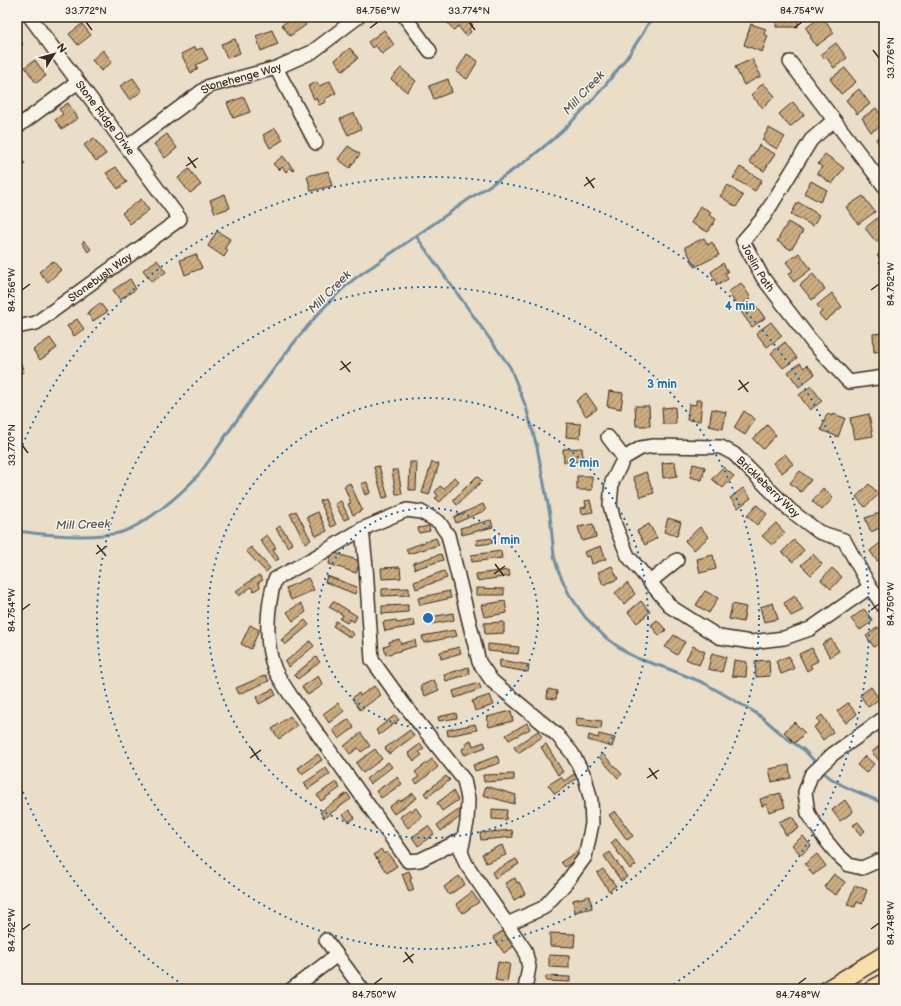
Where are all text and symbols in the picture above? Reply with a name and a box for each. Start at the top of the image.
text: 33.772°N [65,5,107,17]
text: 84.756°W [356,5,400,17]
text: 33.774°N [448,5,490,17]
text: 84.754°W [780,5,824,17]
north arrow [34,34,74,74]
text: 33.776°N [885,37,897,79]
text: N [54,41,69,55]
street label: Stonehenge Way [198,60,283,97]
water label: Mill Creek [560,67,609,118]
street label: Stone Ridge Drive [73,78,138,158]
street label: Joslin Path [739,241,777,294]
street label: Stonebush Way [65,250,134,304]
text: 84.752°W [885,262,897,306]
water label: Mill Creek [305,267,355,317]
text: 84.756°W [6,268,18,312]
text: 4 min [725,299,755,314]
text: 3 min [647,377,677,392]
text: 33.770°N [6,424,18,466]
street label: Brickleberry Way [734,454,802,520]
text: 2 min [569,456,599,471]
water label: Mill Creek [56,517,112,533]
text: 1 min [492,533,520,548]
text: 84.750°W [885,582,897,626]
text: 84.754°W [6,588,18,632]
centre of rings [421,611,435,625]
text: 84.748°W [885,901,897,945]
text: 84.752°W [6,908,18,952]
text: 84.750°W [352,989,396,1001]
text: 84.748°W [776,989,820,1001]

